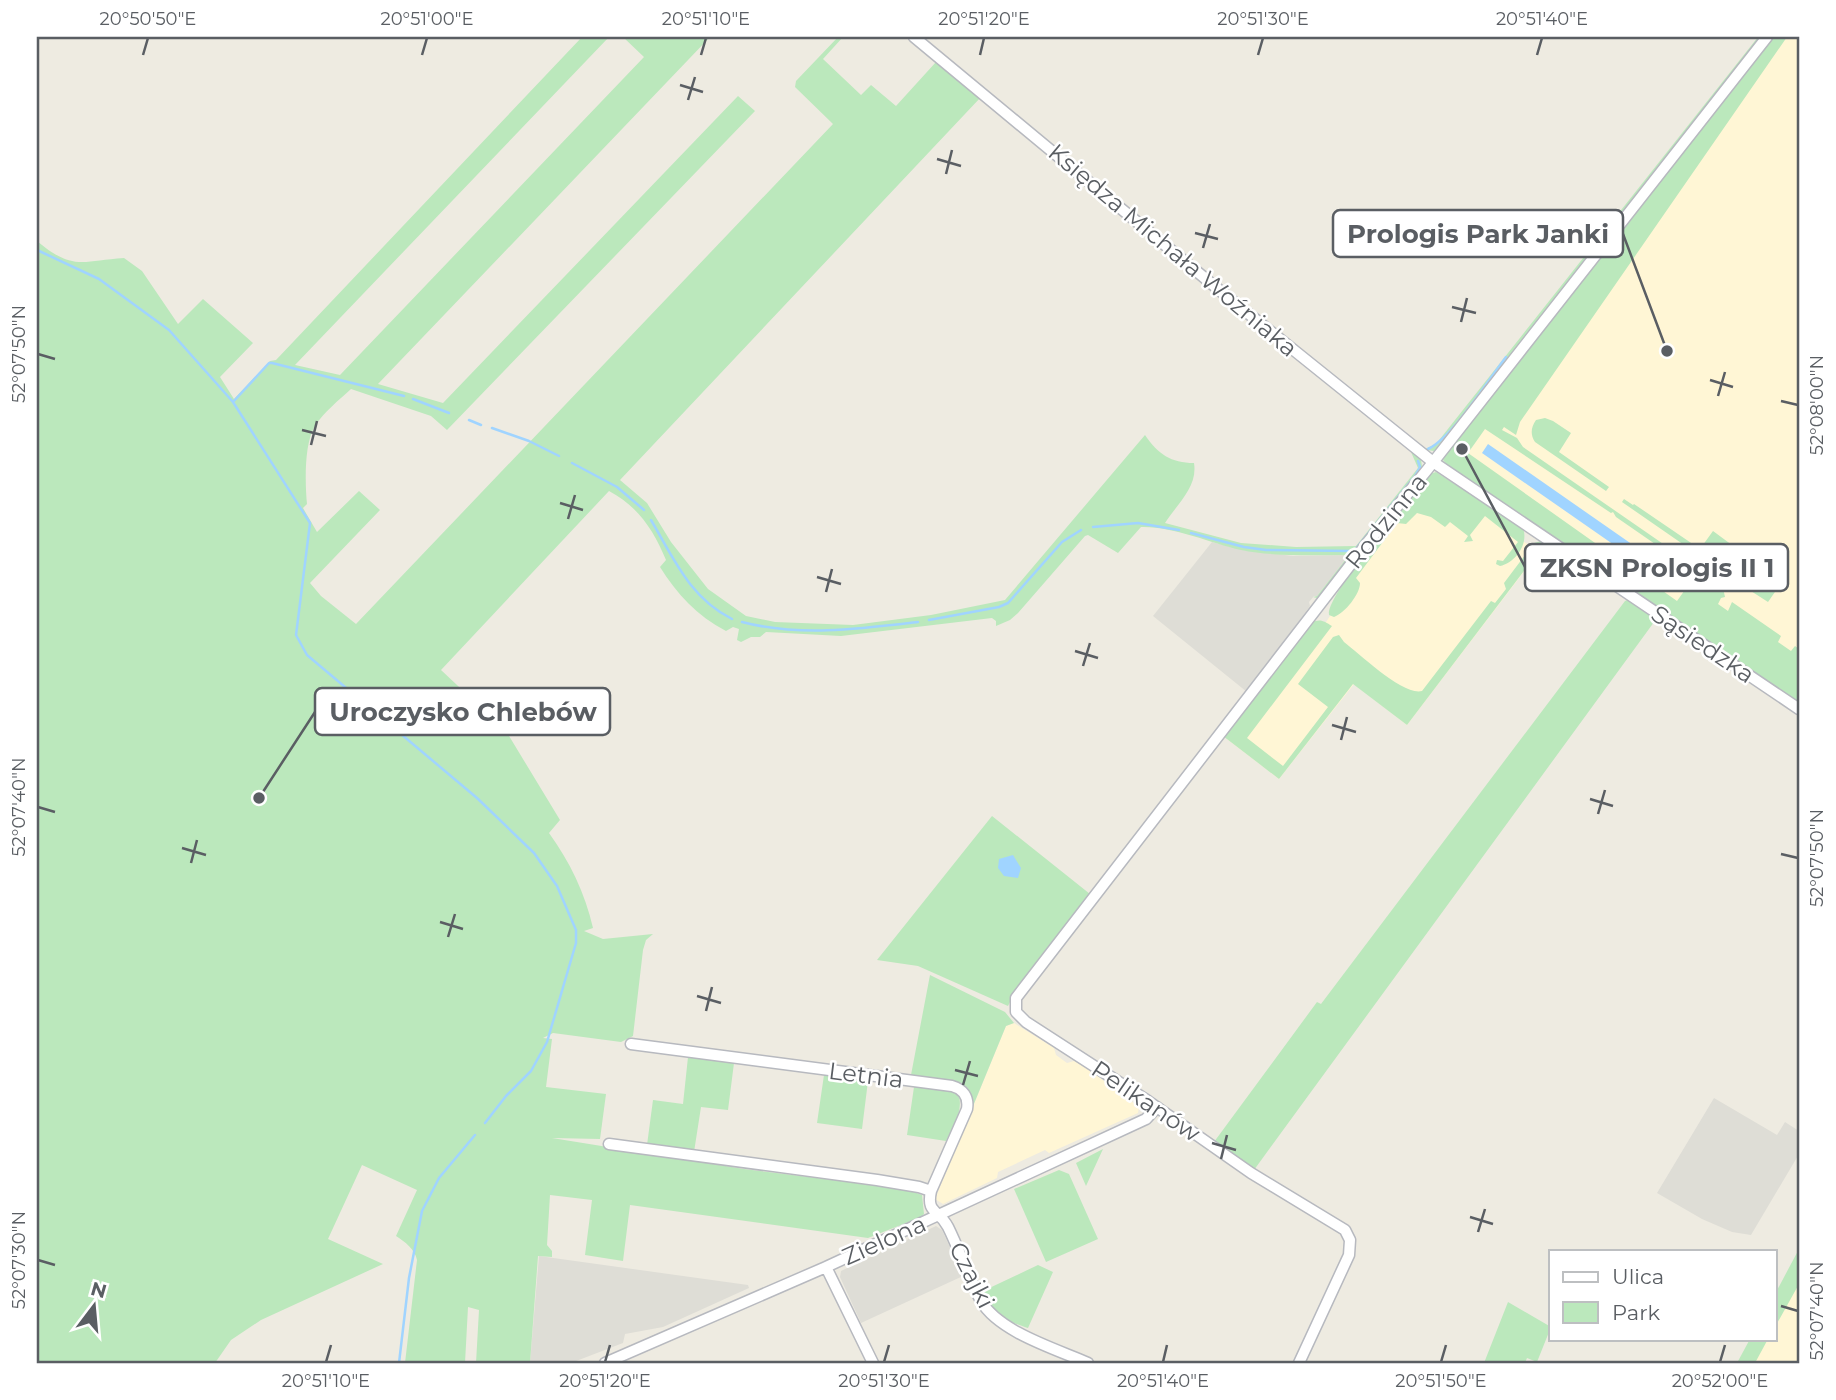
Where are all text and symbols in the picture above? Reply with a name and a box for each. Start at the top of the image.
text: 20°50'50"E [100,8,196,30]
text: 20°51'00"E [380,8,474,30]
text: 20°51'10"E [662,8,750,30]
text: 20°51'20"E [938,8,1030,30]
text: 20°51'30"E [1217,8,1309,30]
text: 20°51'40"E [1496,8,1588,30]
street label: Księdza Michała Woźniaka [1043,137,1303,363]
callout: Prologis Park Janki [1333,210,1623,257]
text: Prologis Park Janki [1347,218,1609,250]
text: 52°07'50"N [8,305,30,403]
text: 52°08'00"N [1806,355,1828,455]
street label: Rodzinna [1339,468,1433,574]
callout: ZKSN Prologis II 1 [1525,544,1788,591]
text: ZKSN Prologis II 1 [1540,552,1774,584]
street label: Sąsiedzka [1646,599,1760,689]
callout: Uroczysko Chlebów [315,688,610,735]
text: Uroczysko Chlebów [329,696,597,728]
text: 52°07'40"N [8,757,30,857]
text: 52°07'50"N [1806,809,1828,907]
street label: Pelikanów [1086,1054,1206,1148]
street label: Letnia [827,1056,905,1094]
street label: Zielona [838,1209,930,1271]
text: 52°07'30"N [8,1211,30,1309]
street label: Czajki [943,1237,1001,1313]
legend [1549,1250,1776,1340]
text: 52°07'40"N [1806,1261,1828,1361]
text: Ulica [1612,1264,1664,1289]
north arrow [60,1270,130,1340]
text: N [88,1277,109,1303]
text: Park [1612,1300,1660,1325]
text: 20°51'10"E [282,1370,370,1392]
text: 20°51'20"E [559,1370,651,1392]
text: 20°51'30"E [838,1370,930,1392]
text: 20°51'40"E [1117,1370,1209,1392]
text: 20°51'50"E [1395,1370,1487,1392]
text: 20°52'00"E [1672,1370,1768,1392]

